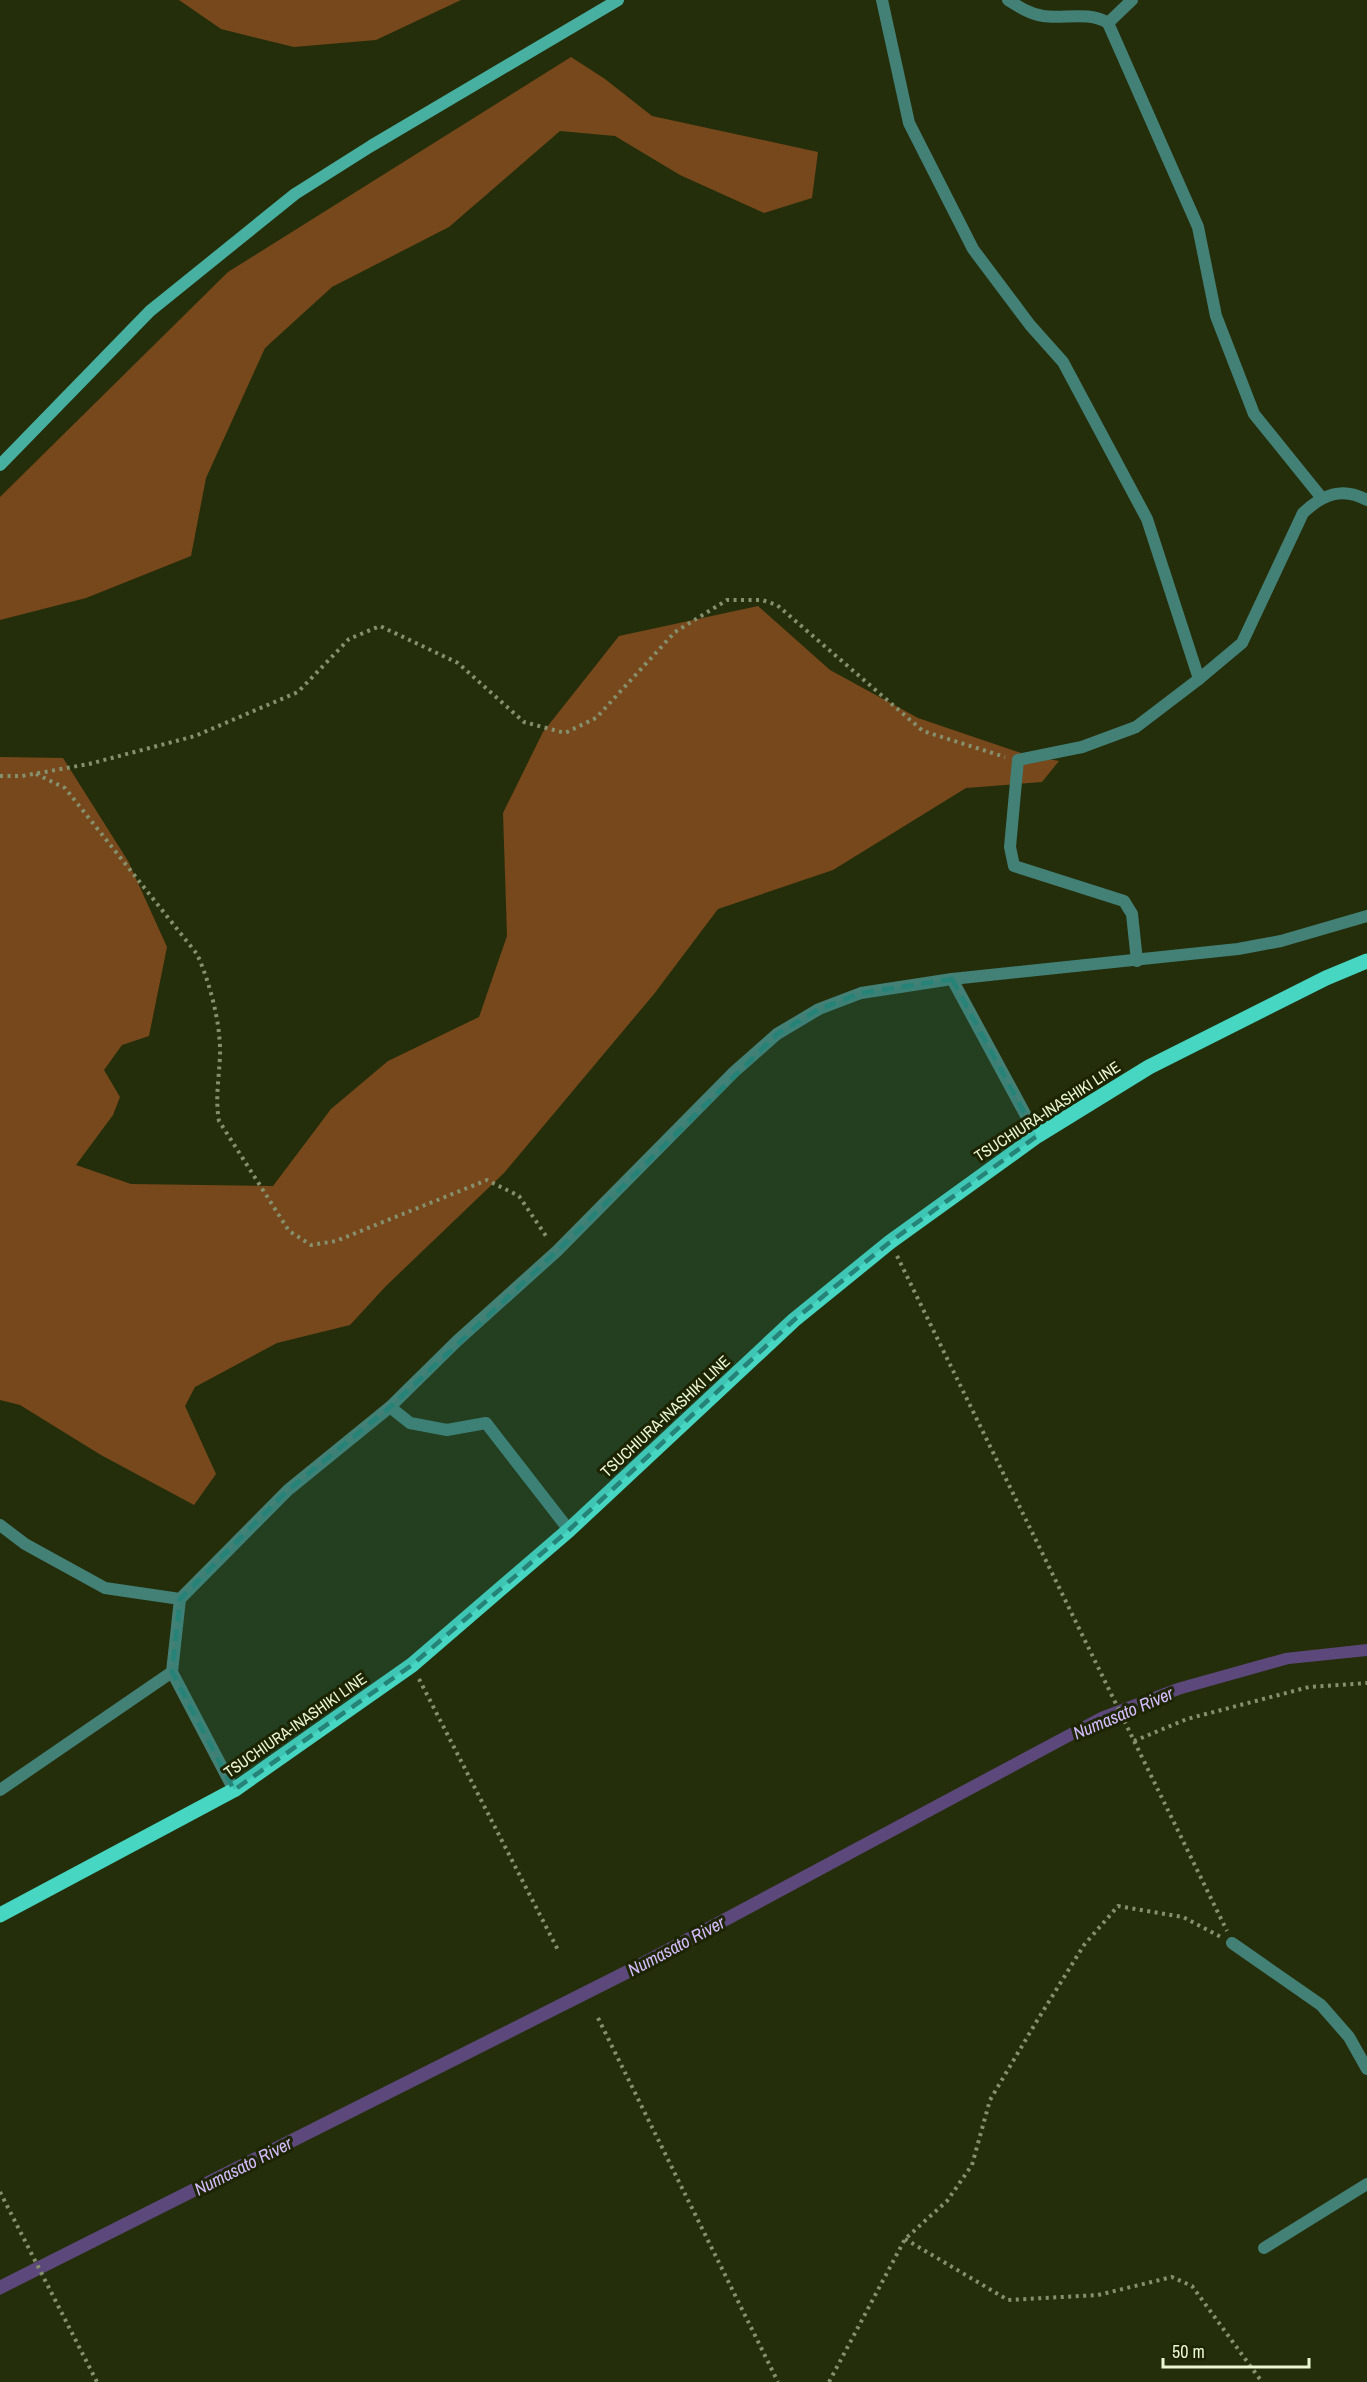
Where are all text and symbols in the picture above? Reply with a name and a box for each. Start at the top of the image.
street label: TSUCHIURA-INASHIKI LINE [970,1056,1124,1166]
street label: TSUCHIURA-INASHIKI LINE [595,1350,735,1482]
street label: TSUCHIURA-INASHIKI LINE [219,1667,371,1783]
water label: Numasato River [1069,1680,1178,1745]
water label: Numasato River [623,1909,730,1982]
water label: Numasato River [190,2130,297,2201]
scale bar [1163,2331,1308,2369]
text: 50 m [1172,2339,1205,2364]

